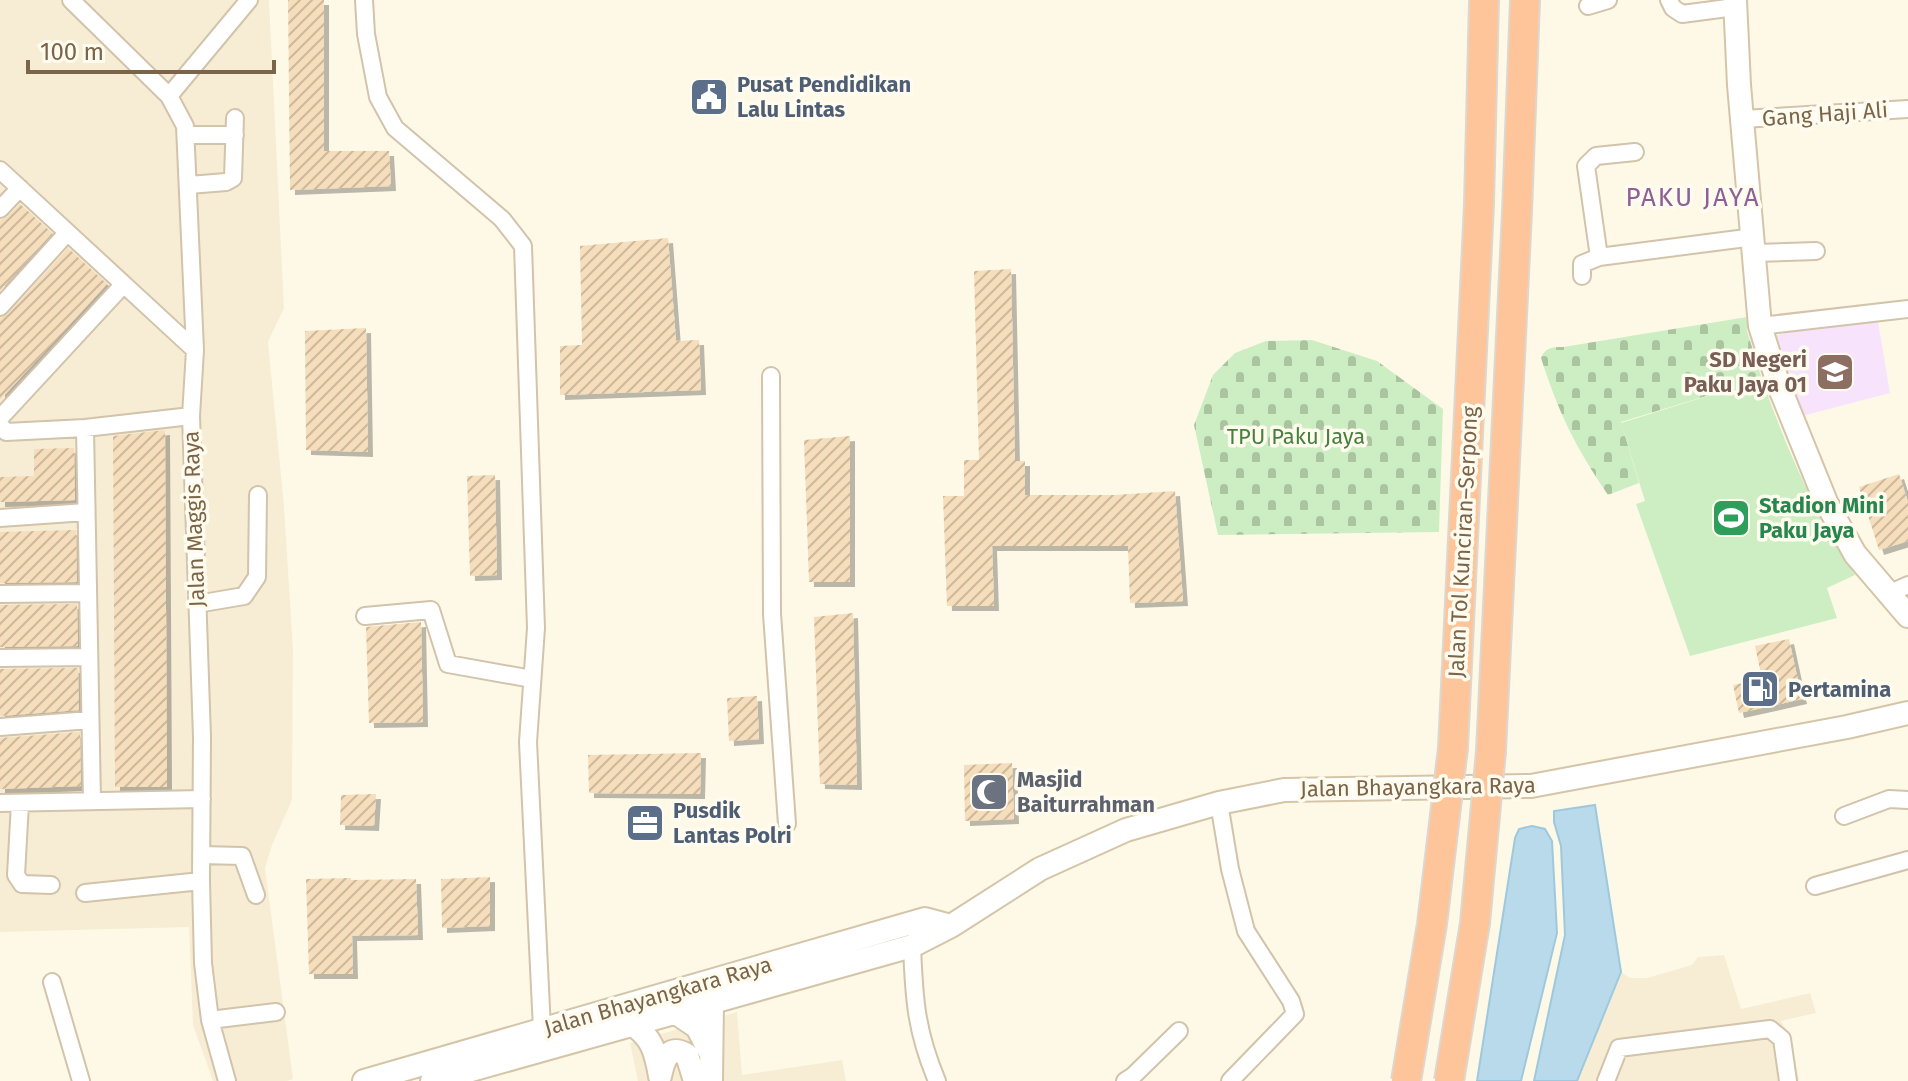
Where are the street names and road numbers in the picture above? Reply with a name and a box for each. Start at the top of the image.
street label: Gang Haji Ali [1761,96,1889,132]
street label: Jalan Tol Kunciran–Serpong [1442,405,1484,678]
street label: Jalan Maggis Raya [177,430,211,608]
street label: Jalan Bhayangkara Raya [1300,771,1536,803]
street label: Jalan Bhayangkara Raya [541,951,775,1041]

